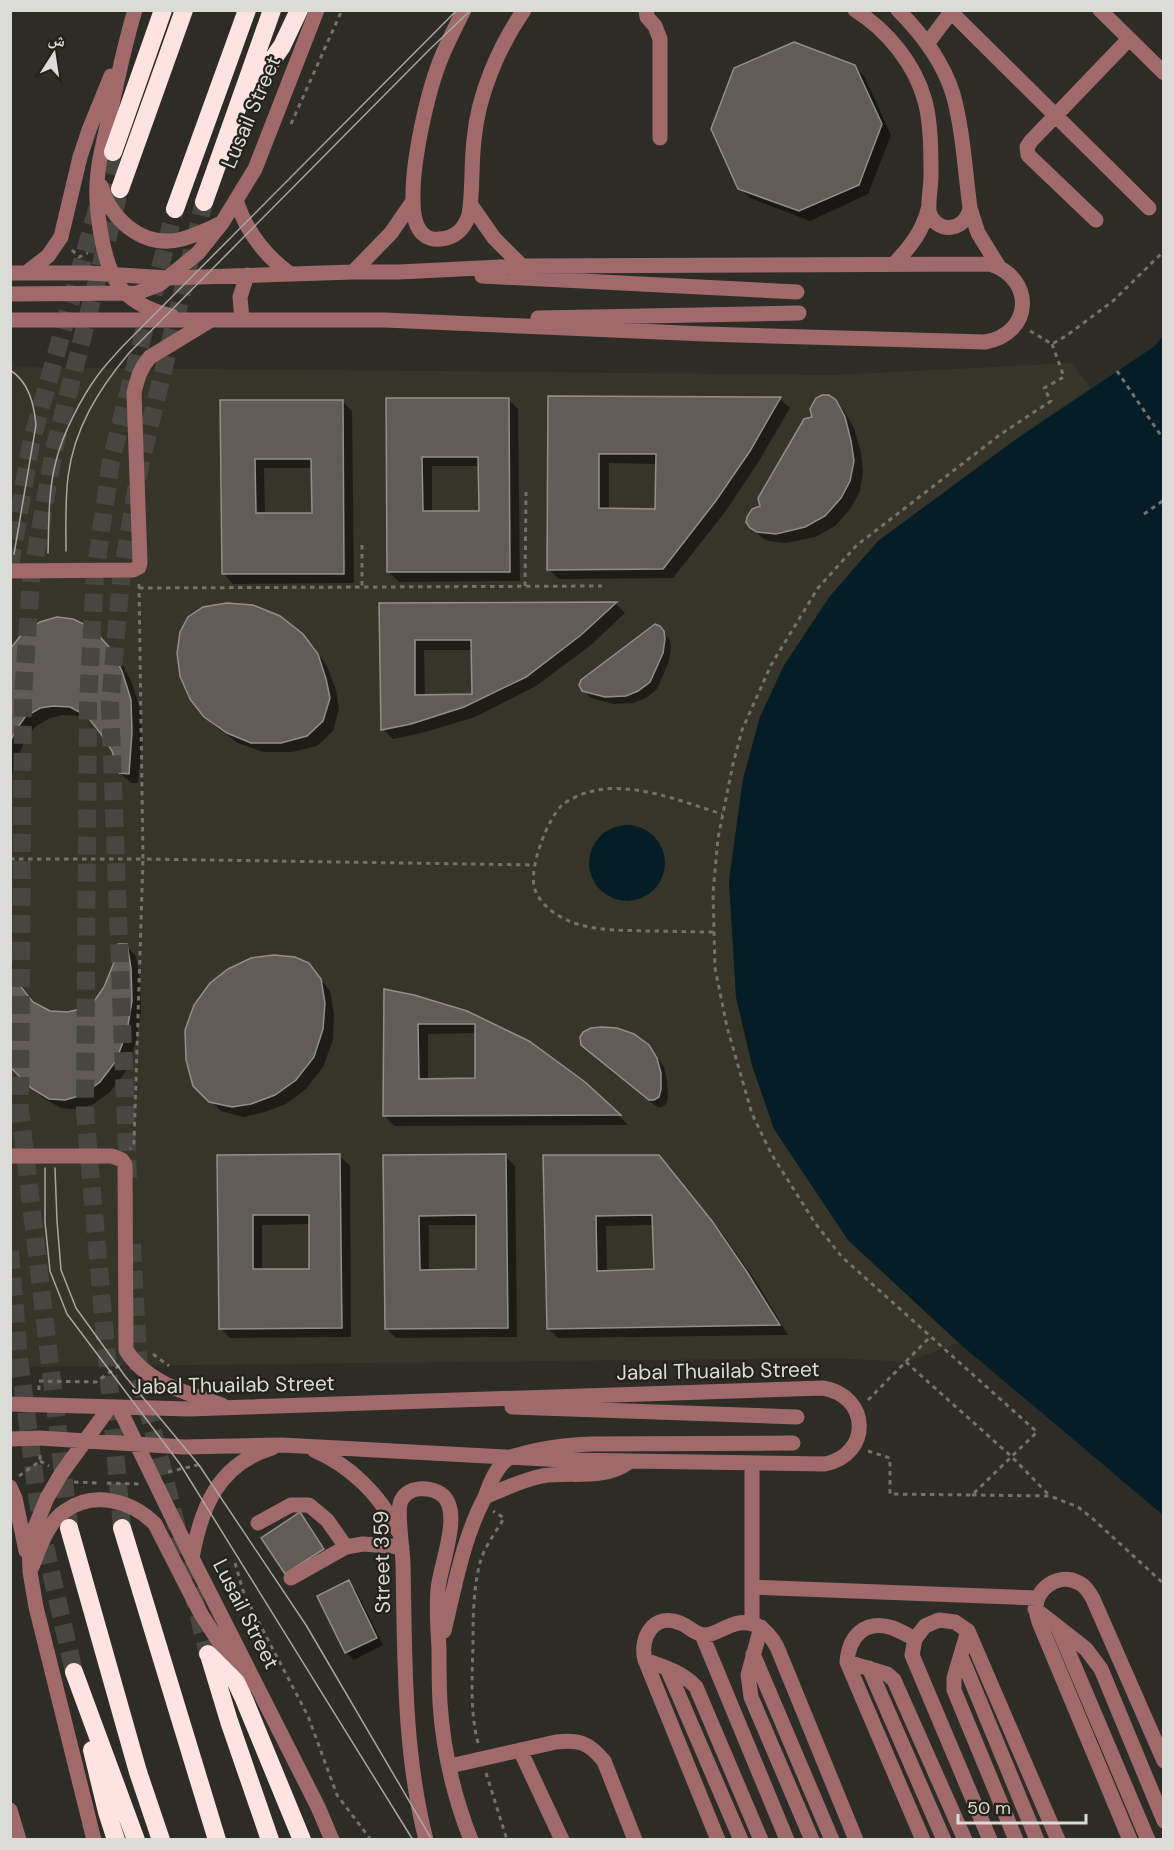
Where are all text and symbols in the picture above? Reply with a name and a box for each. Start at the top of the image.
north arrow [24,24,84,84]
text: ش [47,28,68,52]
street label: Lusail Street [215,51,287,173]
street label: Jabal Thuailab Street [616,1355,820,1387]
street label: Jabal Thuailab Street [131,1369,335,1401]
street label: Street 359 [367,1510,397,1614]
street label: Lusail Street [206,1554,286,1674]
scale bar [958,1787,1086,1825]
text: 50 m [967,1796,1011,1820]

